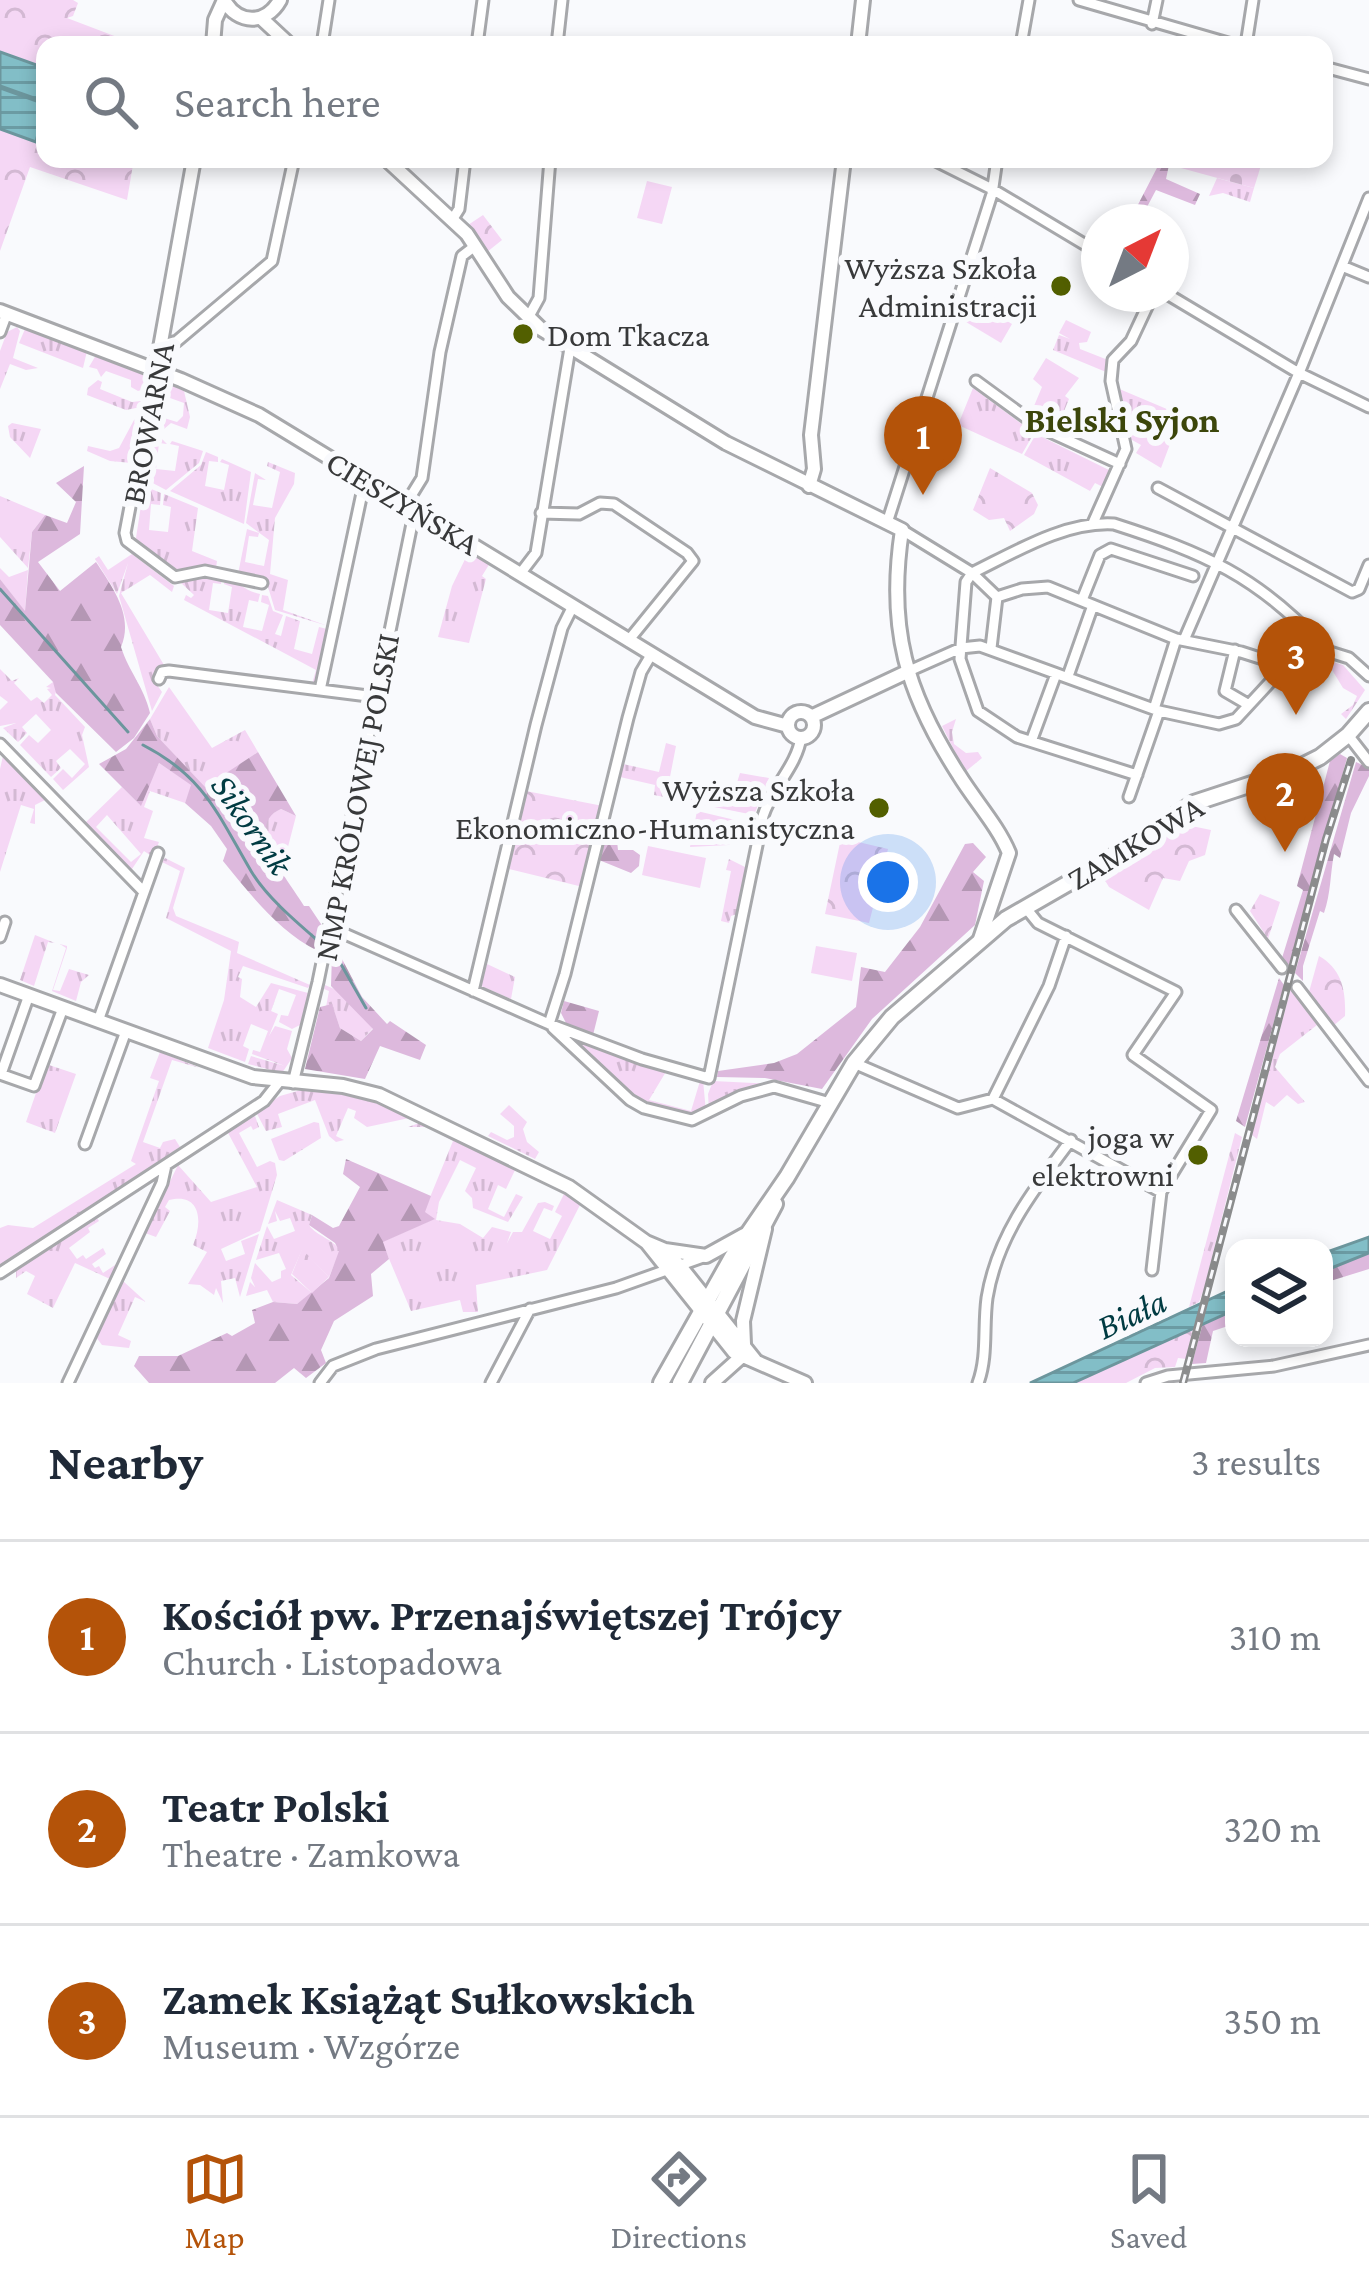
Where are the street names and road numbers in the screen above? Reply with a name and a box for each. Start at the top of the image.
street label: BROWARNA [114,339,181,507]
street label: CIESZYŃSKA [320,442,486,563]
street label: NMP KRÓLOWEJ POLSKI [307,630,406,964]
street label: ZAMKOWA [1061,787,1210,897]

